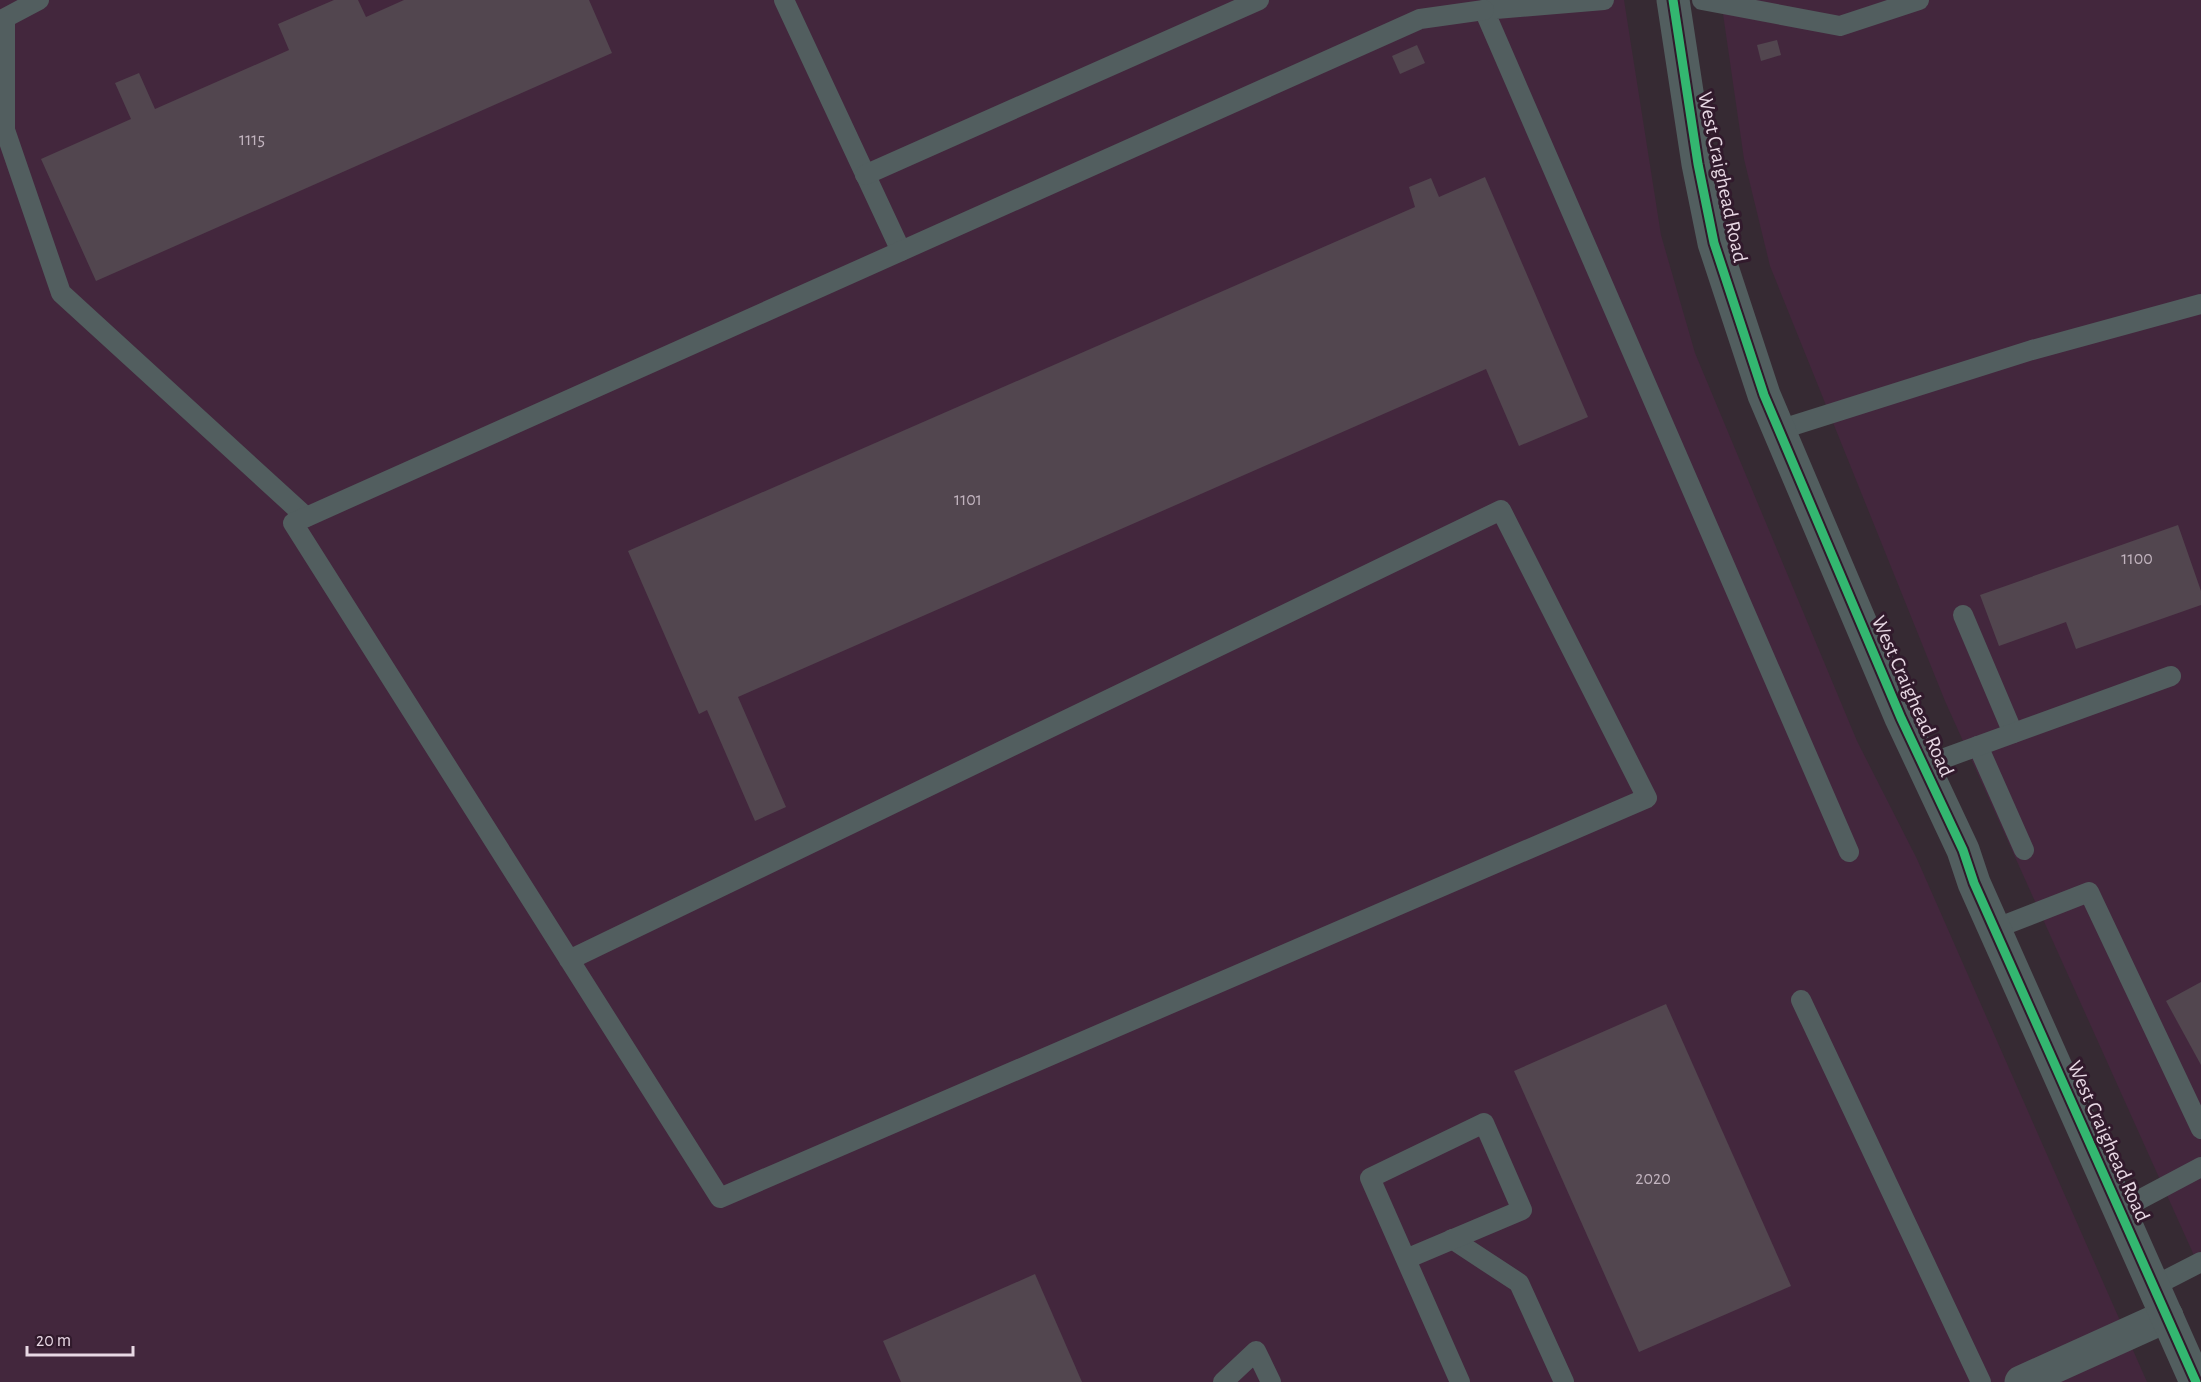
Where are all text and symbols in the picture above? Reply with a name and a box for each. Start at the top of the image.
street label: West Craighead Road [1694,90,1751,264]
house number: 1115 [239,131,265,149]
house number: 1101 [954,491,982,509]
house number: 1100 [2121,550,2153,568]
street label: West Craighead Road [1868,612,1958,780]
street label: West Craighead Road [2064,1057,2154,1225]
house number: 2020 [1635,1170,1671,1188]
scale bar [27,1319,134,1357]
text: 20 m [36,1332,71,1350]

